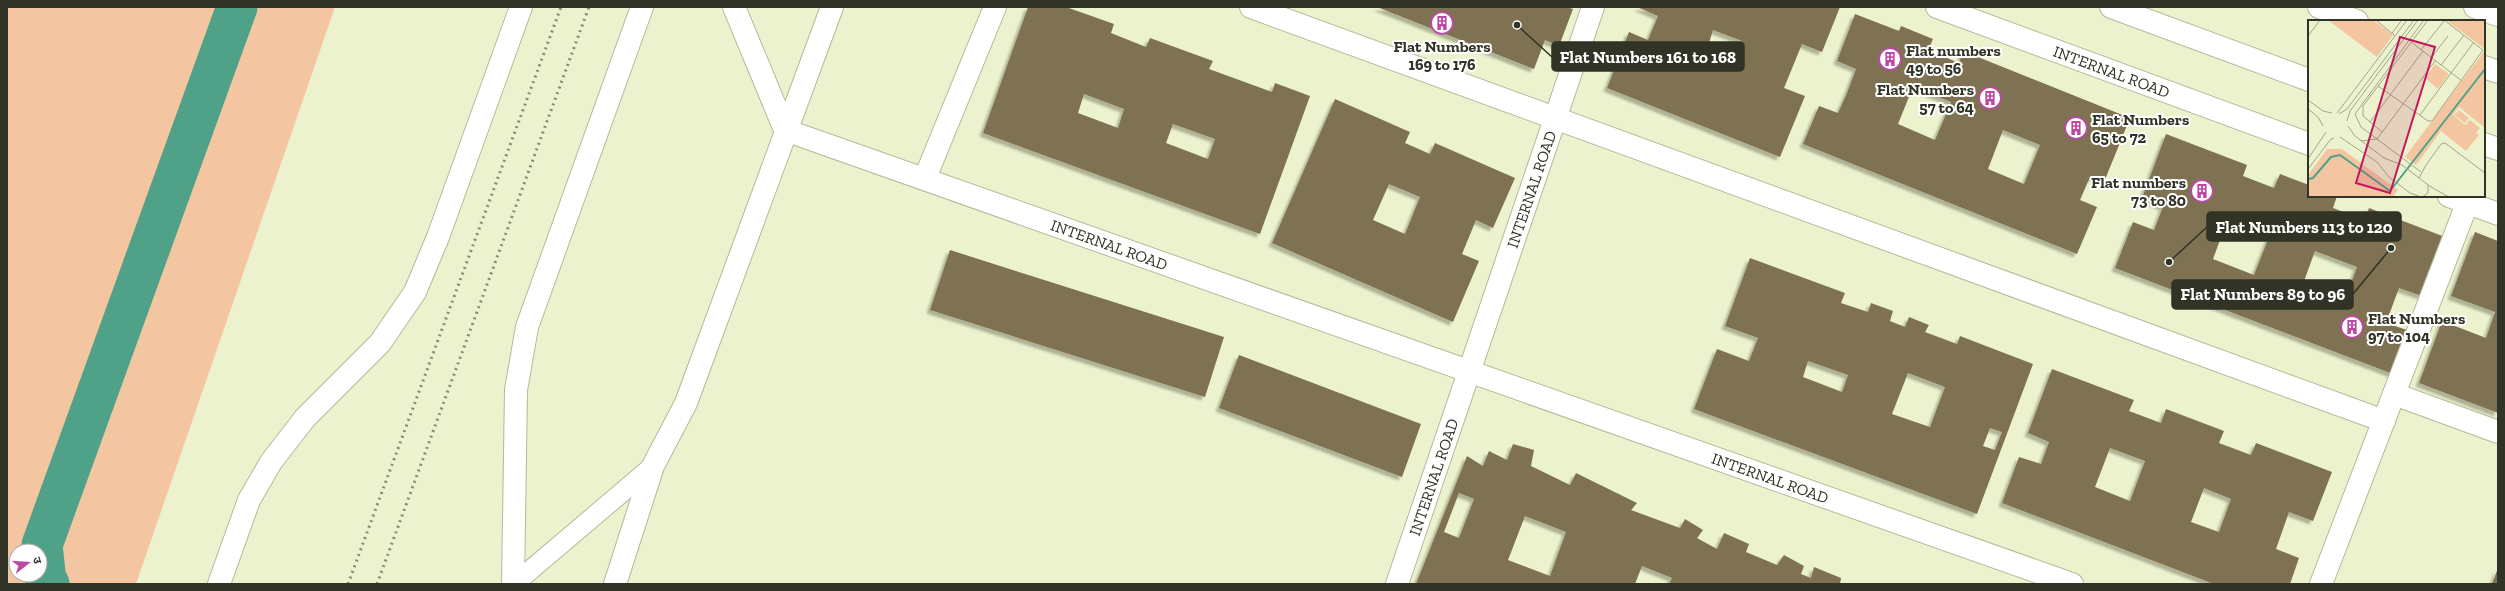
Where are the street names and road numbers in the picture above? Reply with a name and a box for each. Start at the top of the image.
street label: INTERNAL ROAD [2051,42,2172,102]
street label: INTERNAL ROAD [1503,128,1560,250]
street label: INTERNAL ROAD [1048,215,1170,274]
street label: INTERNAL ROAD [1405,416,1463,538]
street label: INTERNAL ROAD [1709,449,1831,507]

